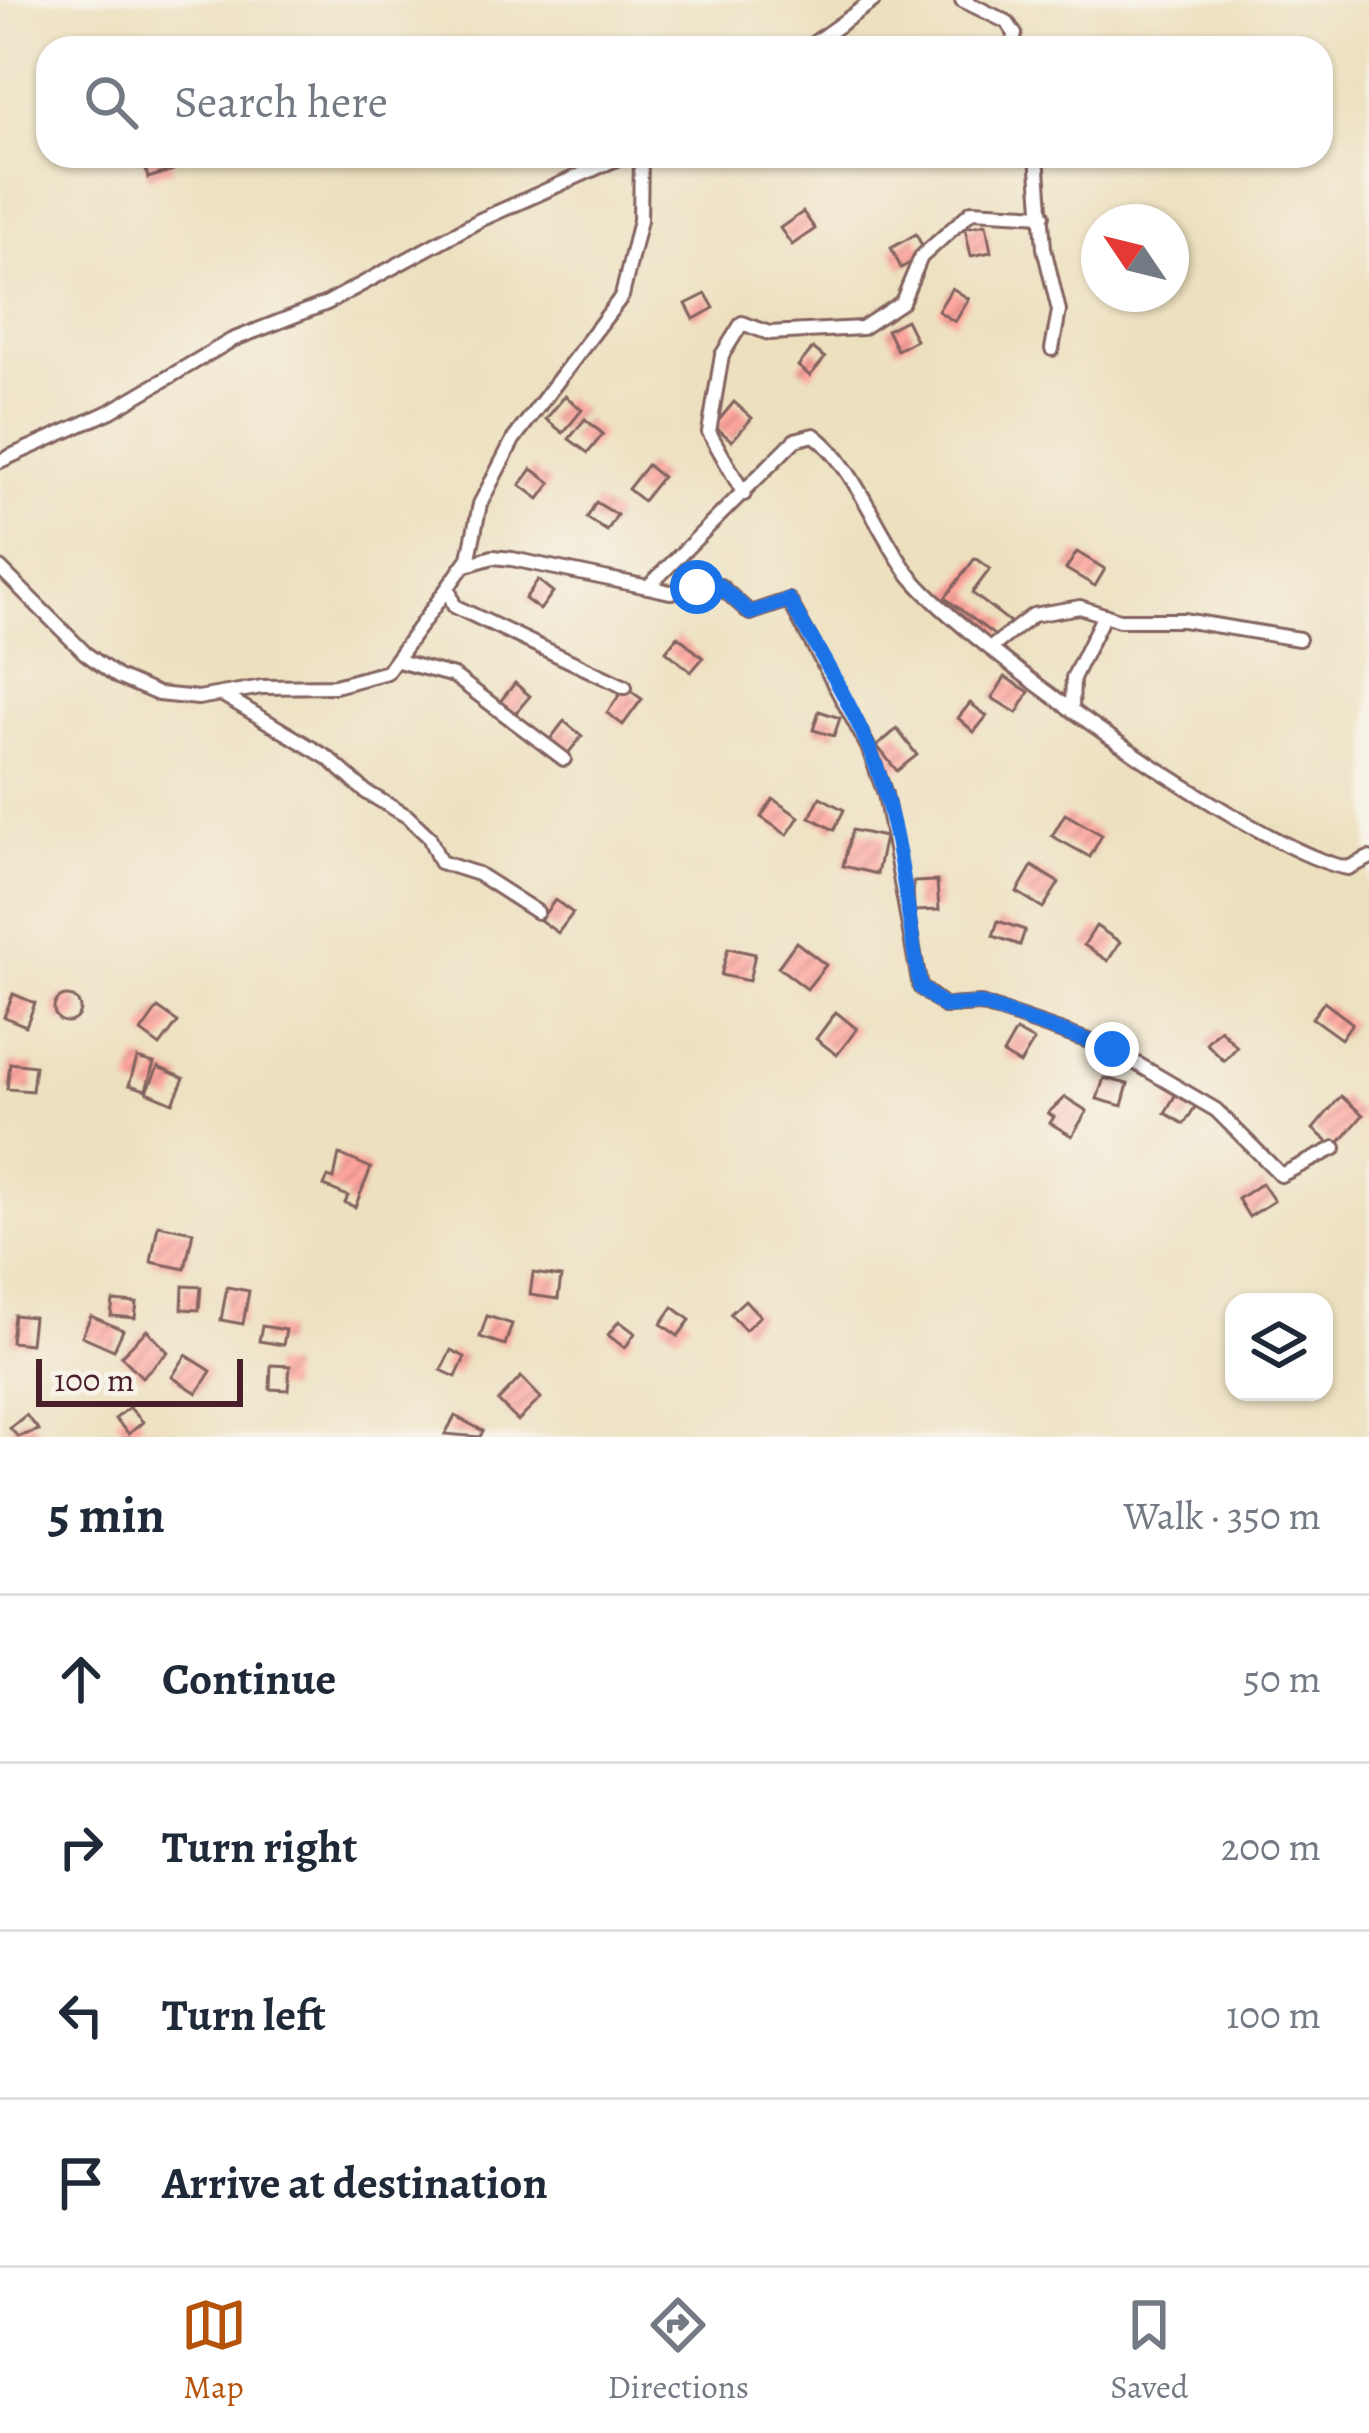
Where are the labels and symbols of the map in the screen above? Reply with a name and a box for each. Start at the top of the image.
north arrow [1081,204,1189,312]
route start [670,560,724,614]
route end [1085,1022,1139,1076]
scale bar [36,1353,243,1406]

